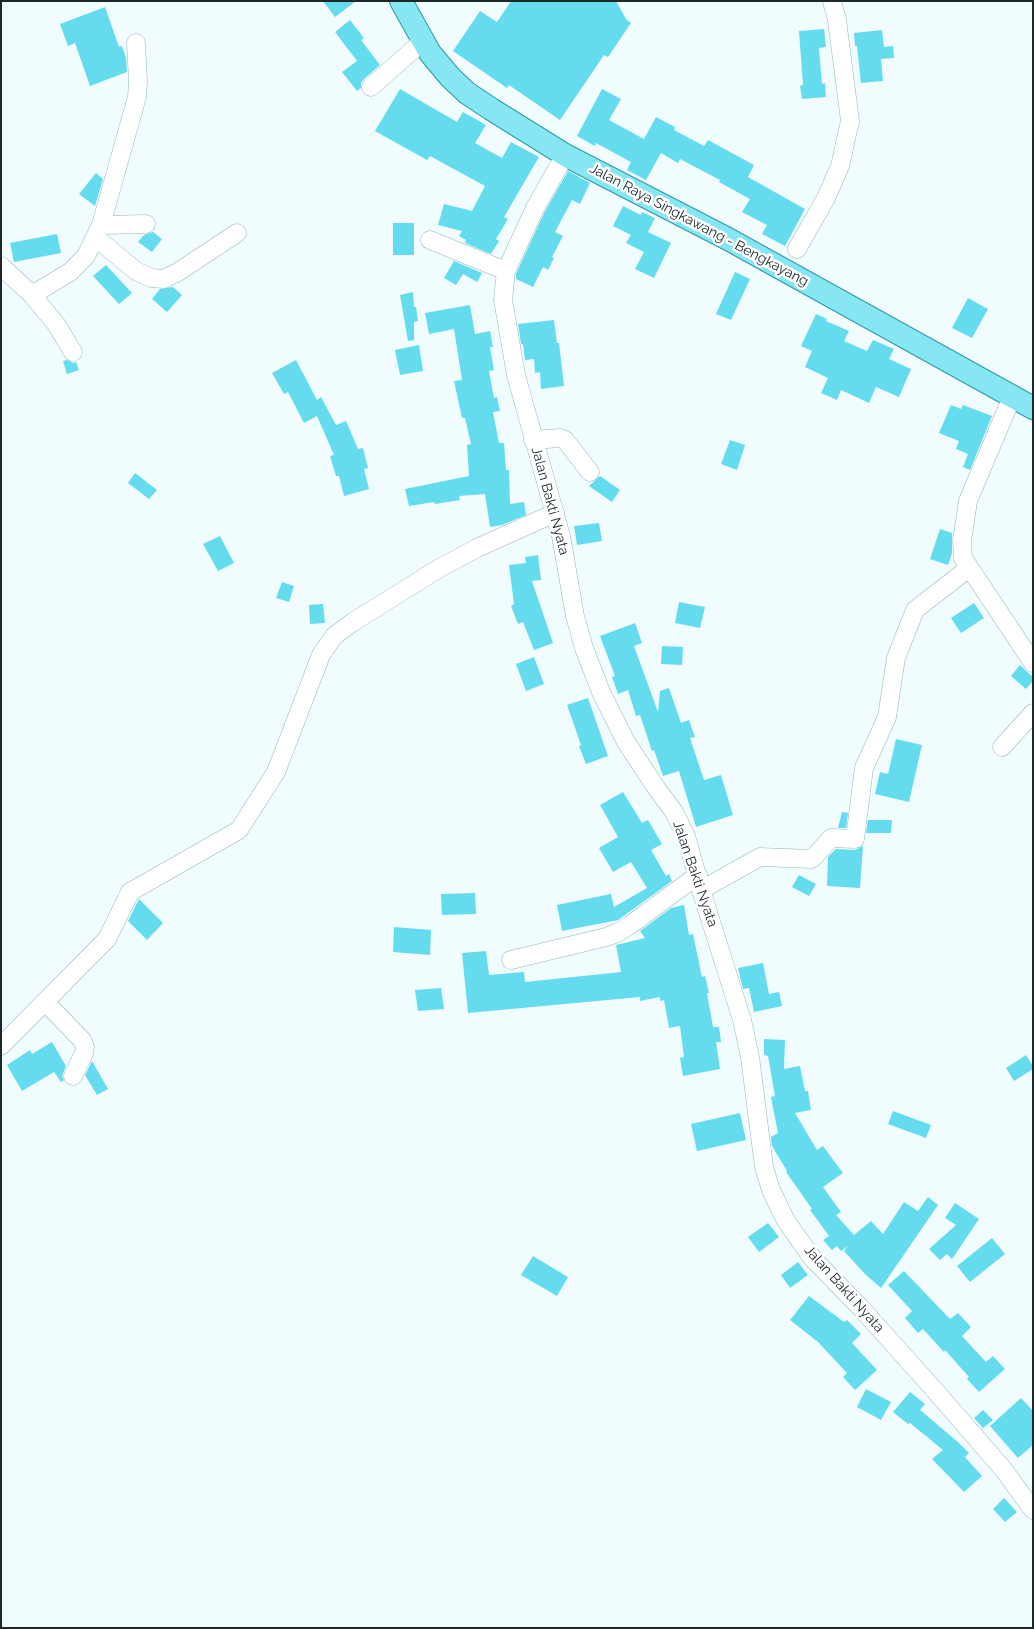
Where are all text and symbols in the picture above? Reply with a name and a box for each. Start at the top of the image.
street label: Jalan Raya Singkawang - Bengkayang [587,160,811,290]
street label: Jalan Bakti Nyata [527,445,573,557]
street label: Jalan Bakti Nyata [669,819,721,929]
street label: Jalan Bakti Nyata [801,1242,887,1336]

